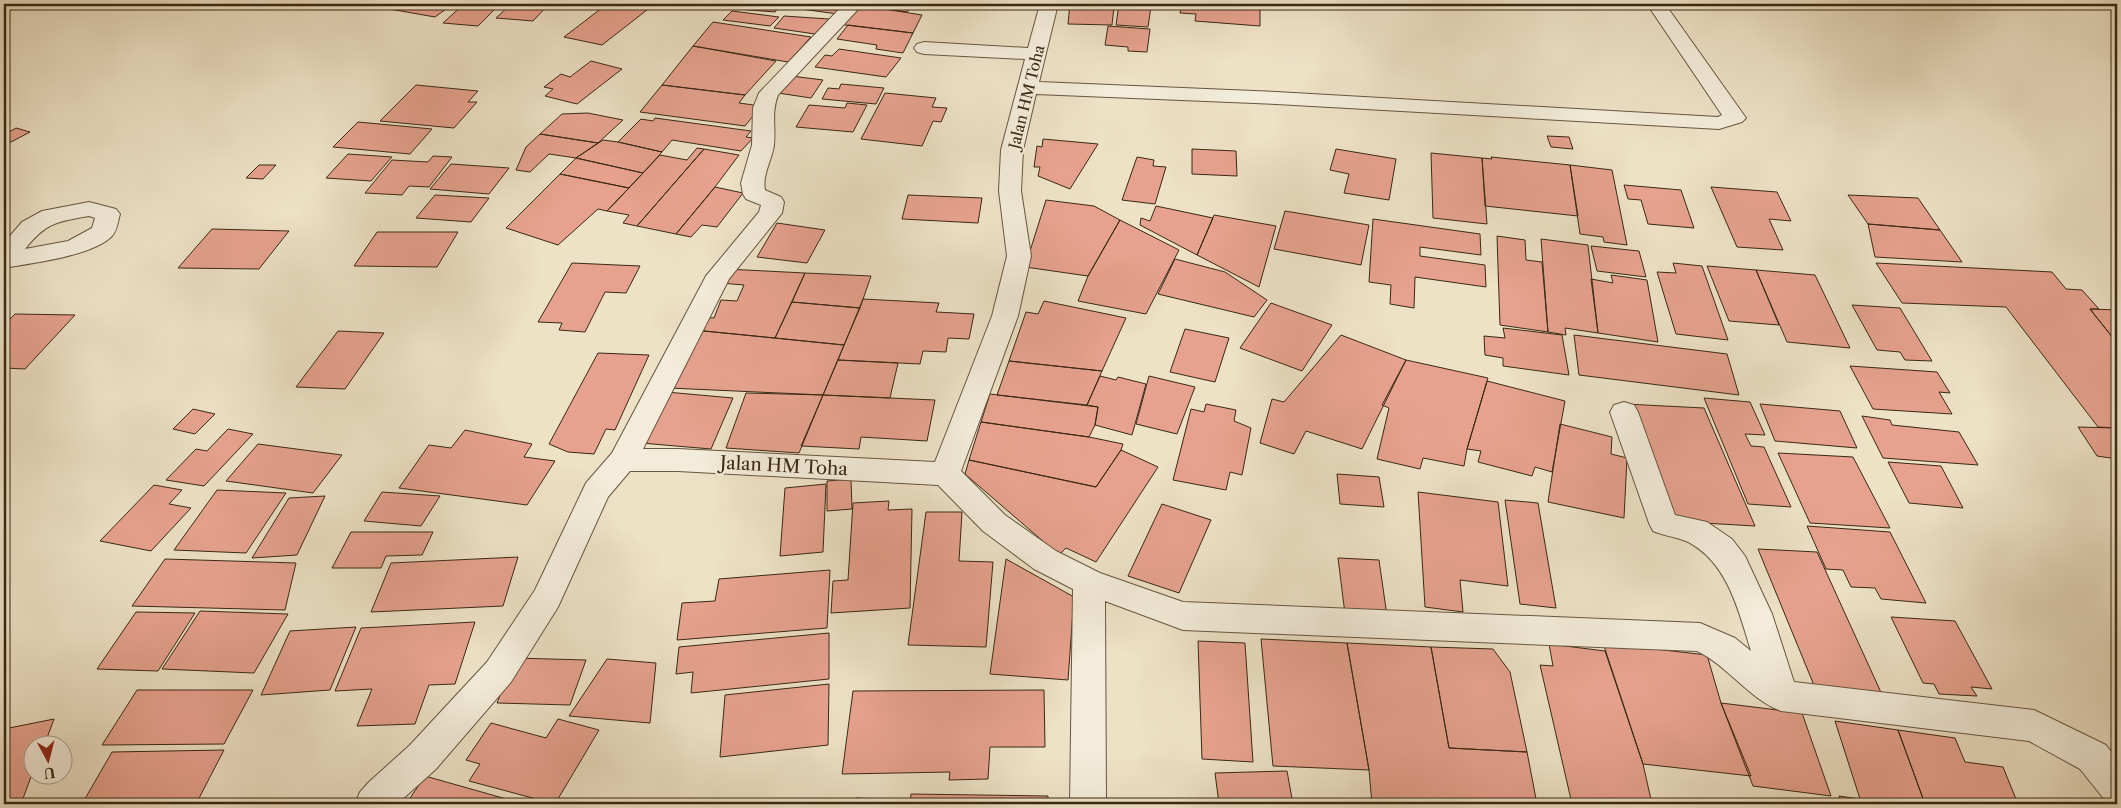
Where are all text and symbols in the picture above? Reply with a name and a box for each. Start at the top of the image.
street label: Jalan HM Toha [1004,43,1049,153]
street label: Jalan HM Toha [717,452,849,480]
north arrow [22,736,72,786]
text: U [42,763,56,783]

